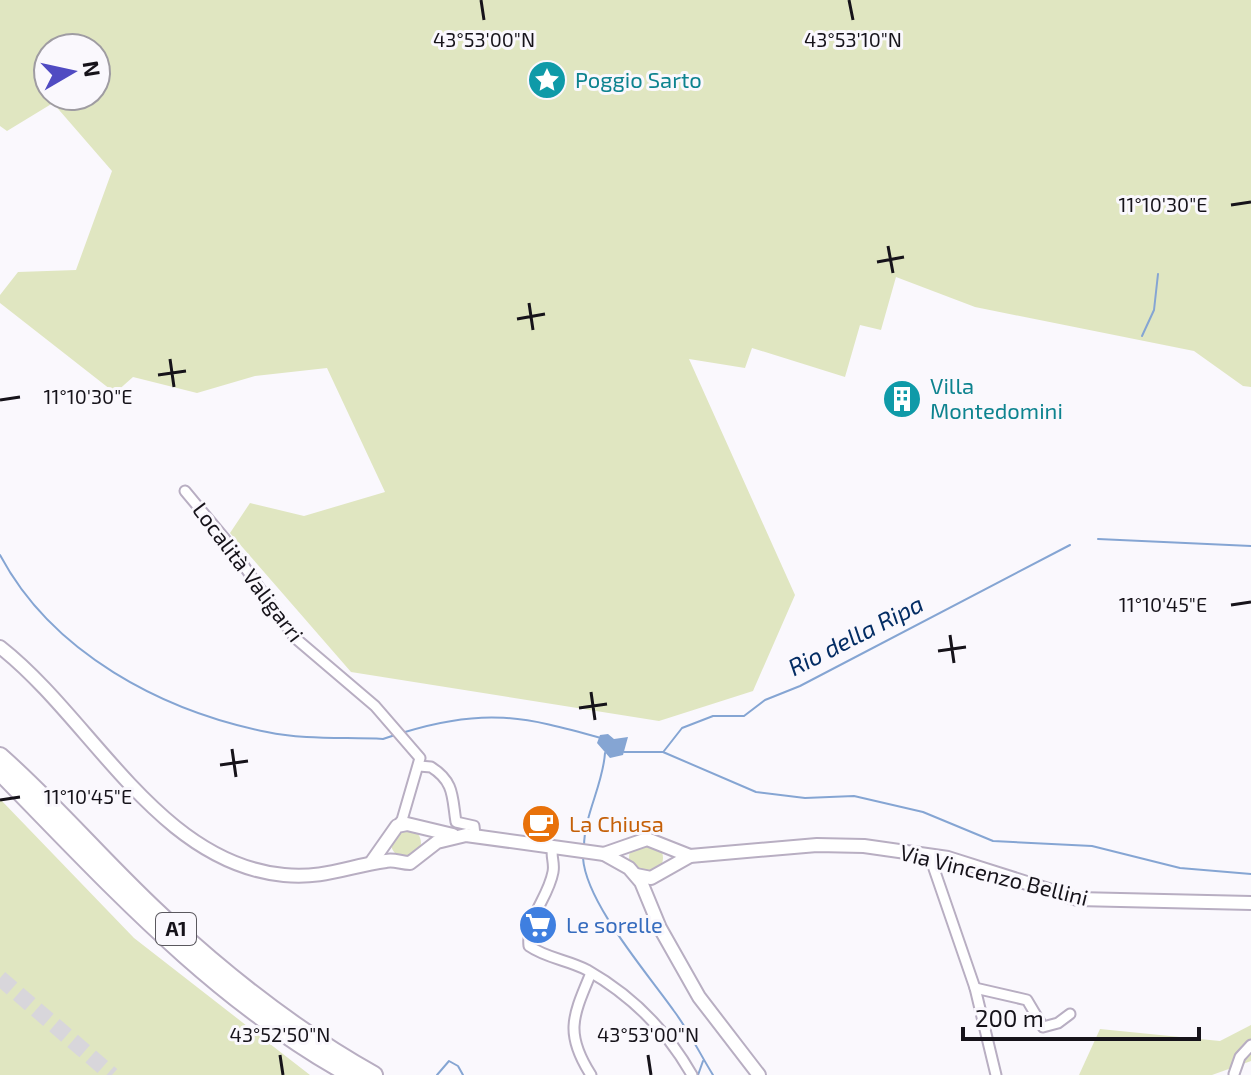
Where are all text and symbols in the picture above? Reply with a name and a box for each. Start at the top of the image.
text: 43°53'00"N [433,27,535,51]
text: 43°53'10"N [804,27,902,51]
north arrow [32,32,112,112]
text: N [79,59,107,79]
place icon: Poggio Sarto [526,59,568,101]
place label: Poggio Sarto [575,66,702,92]
text: 11°10'30"E [1119,192,1207,216]
place label: Villa Montedomini [930,372,1063,423]
building icon: Villa Montedomini [881,378,923,420]
text: 11°10'30"E [44,384,132,408]
street label: Località Valigarri [188,497,310,646]
water label: Rio della Ripa [783,588,928,681]
text: 11°10'45"E [1119,592,1207,616]
text: 11°10'45"E [44,784,132,808]
cafe icon: La Chiusa [520,803,562,845]
place label: La Chiusa [569,810,664,836]
street label: Via Vincenzo Bellini [897,838,1091,910]
supermarket icon: Le sorelle [517,904,559,946]
place label: Le sorelle [566,911,663,937]
road number: A1 [156,913,196,945]
scale bar [963,991,1199,1041]
text: 200 m [975,1003,1044,1032]
text: 43°52'50"N [230,1022,330,1046]
text: 43°53'00"N [597,1022,699,1046]

